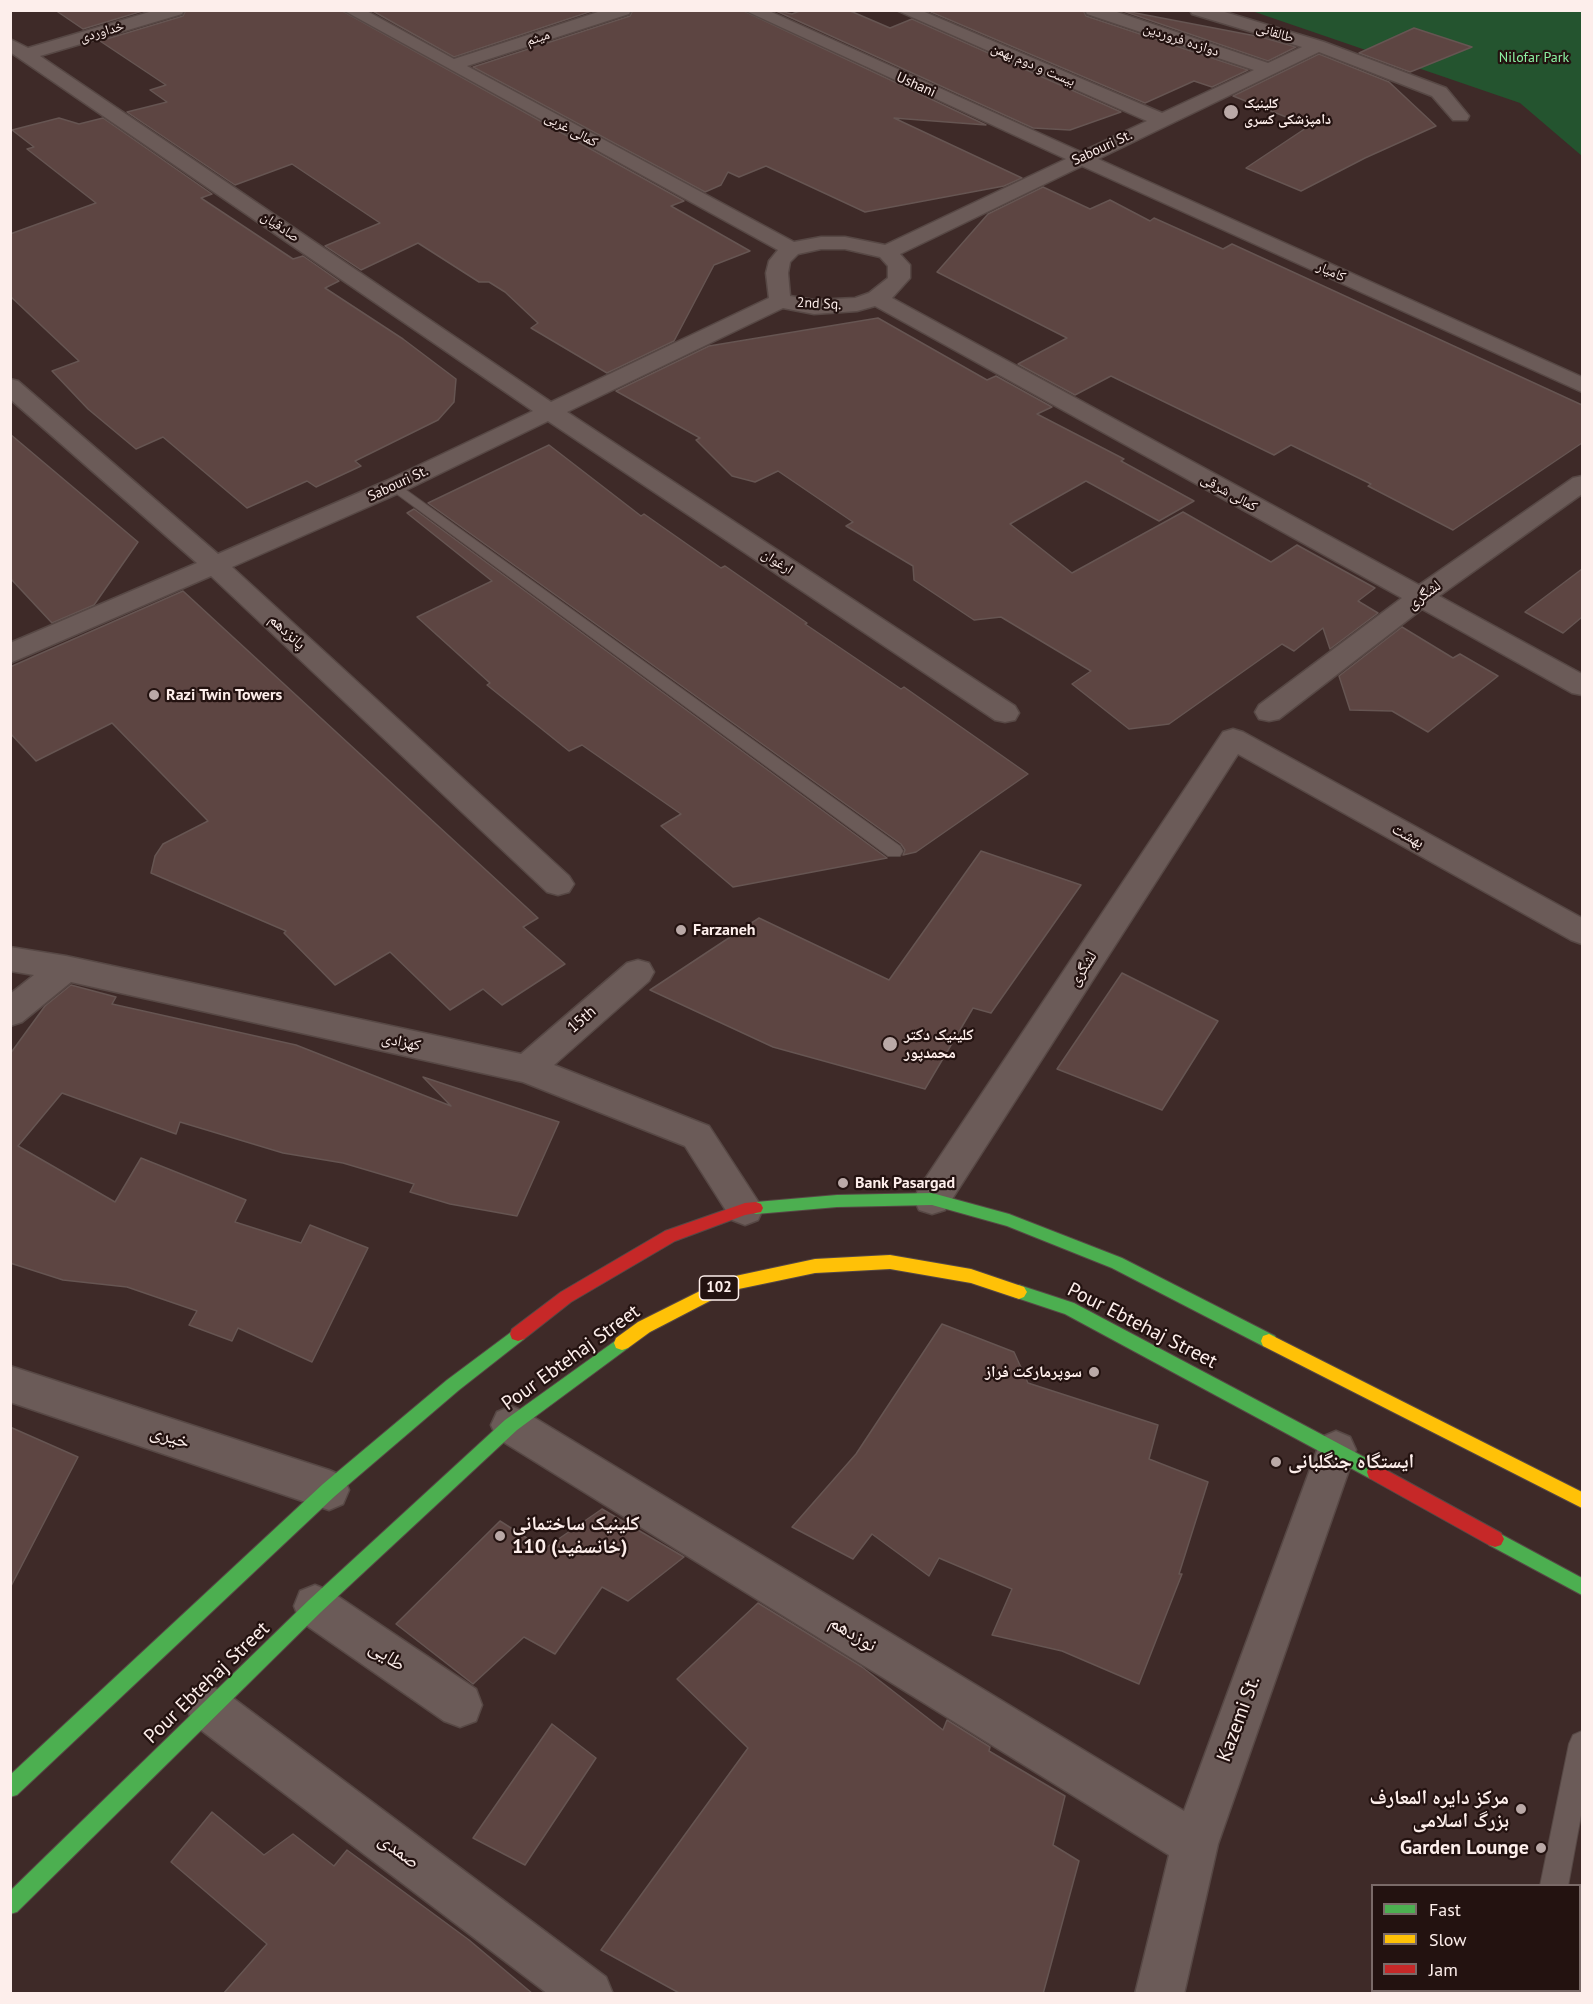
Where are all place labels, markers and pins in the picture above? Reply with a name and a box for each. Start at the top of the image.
place label: کلینیک دامپزشکی کسری [1244,96,1331,128]
marker: کلینیک دامپزشکی کسری [1222,103,1240,121]
place label: Razi Twin Towers [166,685,282,705]
marker: Razi Twin Towers [147,688,161,702]
place label: Farzaneh [693,920,756,940]
marker: Farzaneh [674,923,688,937]
place label: کلینیک دکتر محمدپور [904,1025,974,1063]
marker: کلینیک دکتر محمدپور [881,1035,899,1053]
place label: Bank Pasargad [855,1173,955,1193]
marker: Bank Pasargad [836,1176,850,1190]
place label: سوپرمارکت فراز [985,1362,1082,1382]
marker: سوپرمارکت فراز [1087,1365,1101,1379]
place label: ایستگاه جنگلبانی [1288,1450,1414,1474]
marker: ایستگاه جنگلبانی [1269,1455,1283,1469]
place label: کلینیک ساختمانی 110 (خانسفید) [512,1512,640,1559]
marker: کلینیک ساختمانی 110 (خانسفید) [493,1529,507,1543]
place label: مرکز دایره المعارف بزرگ اسلامی [1370,1786,1509,1833]
marker: مرکز دایره المعارف بزرگ اسلامی [1514,1802,1528,1816]
place label: Garden Lounge [1400,1836,1529,1860]
marker: Garden Lounge [1534,1841,1548,1855]

